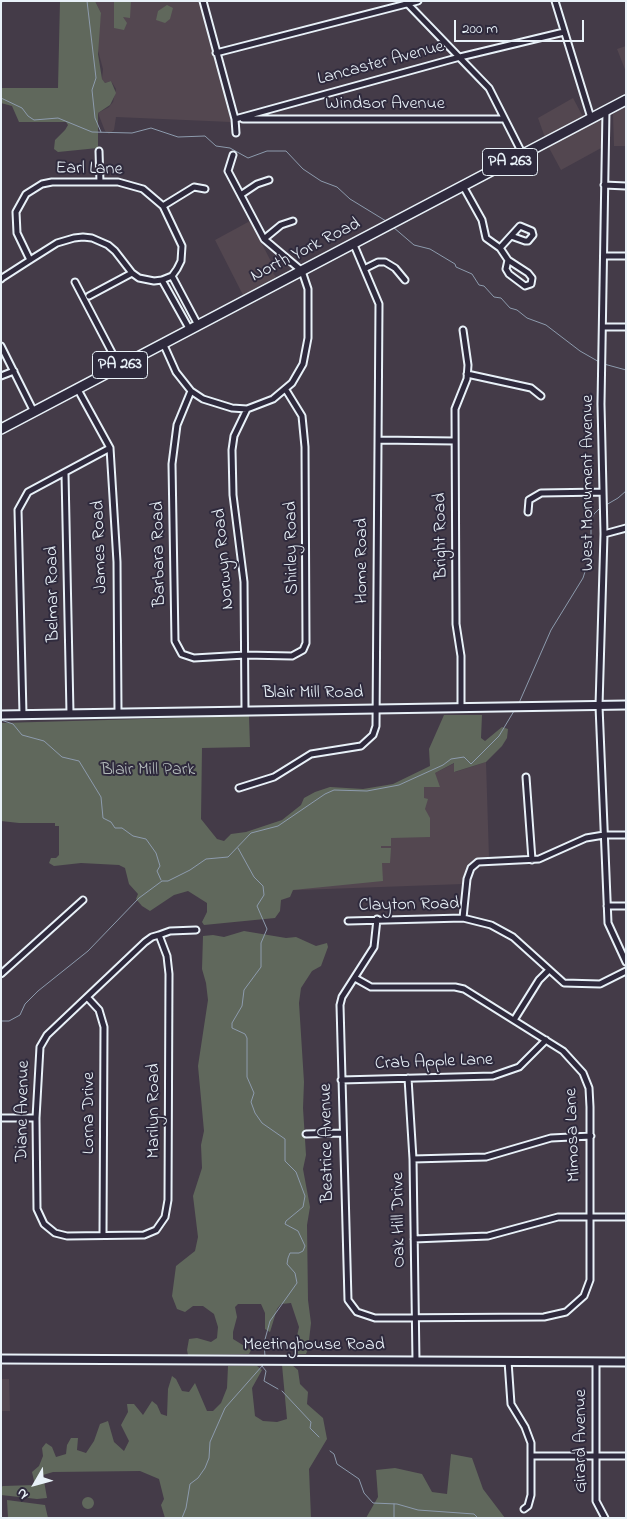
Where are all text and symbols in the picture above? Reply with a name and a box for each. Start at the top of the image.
scale bar [457,10,587,42]
text: 200 m [462,18,498,40]
street label: Lancaster Avenue [315,37,447,91]
street label: Windsor Avenue [325,94,445,116]
road number: PA 263 [482,148,538,176]
street label: Earl Lane [55,159,123,181]
street label: North York Road [247,214,365,288]
road number: PA 263 [92,352,148,378]
street label: West Monument Avenue [578,395,600,571]
street label: Bright Road [430,493,454,579]
street label: James Road [89,500,113,594]
street label: Barbara Road [148,501,172,607]
street label: Shirley Road [281,501,305,595]
street label: Norwyn Road [210,508,240,610]
street label: Home Road [352,518,374,604]
street label: Belmar Road [42,546,66,642]
street label: Blair Mill Road [263,683,363,705]
park label: Blair Mill Park [101,760,195,782]
street label: Clayton Road [359,894,459,918]
street label: Crab Apple Lane [375,1050,493,1076]
street label: Diane Avenue [12,1060,36,1162]
street label: Marilyn Road [144,1063,166,1159]
street label: Lorna Drive [79,1072,101,1154]
street label: Beatrice Avenue [316,1083,340,1203]
street label: Mimosa Lane [562,1088,586,1182]
street label: Oak Hill Drive [388,1172,412,1268]
street label: Meetinghouse Road [243,1335,385,1357]
street label: Girard Avenue [571,1389,593,1493]
north arrow [10,1459,60,1509]
text: N [12,1483,34,1504]

